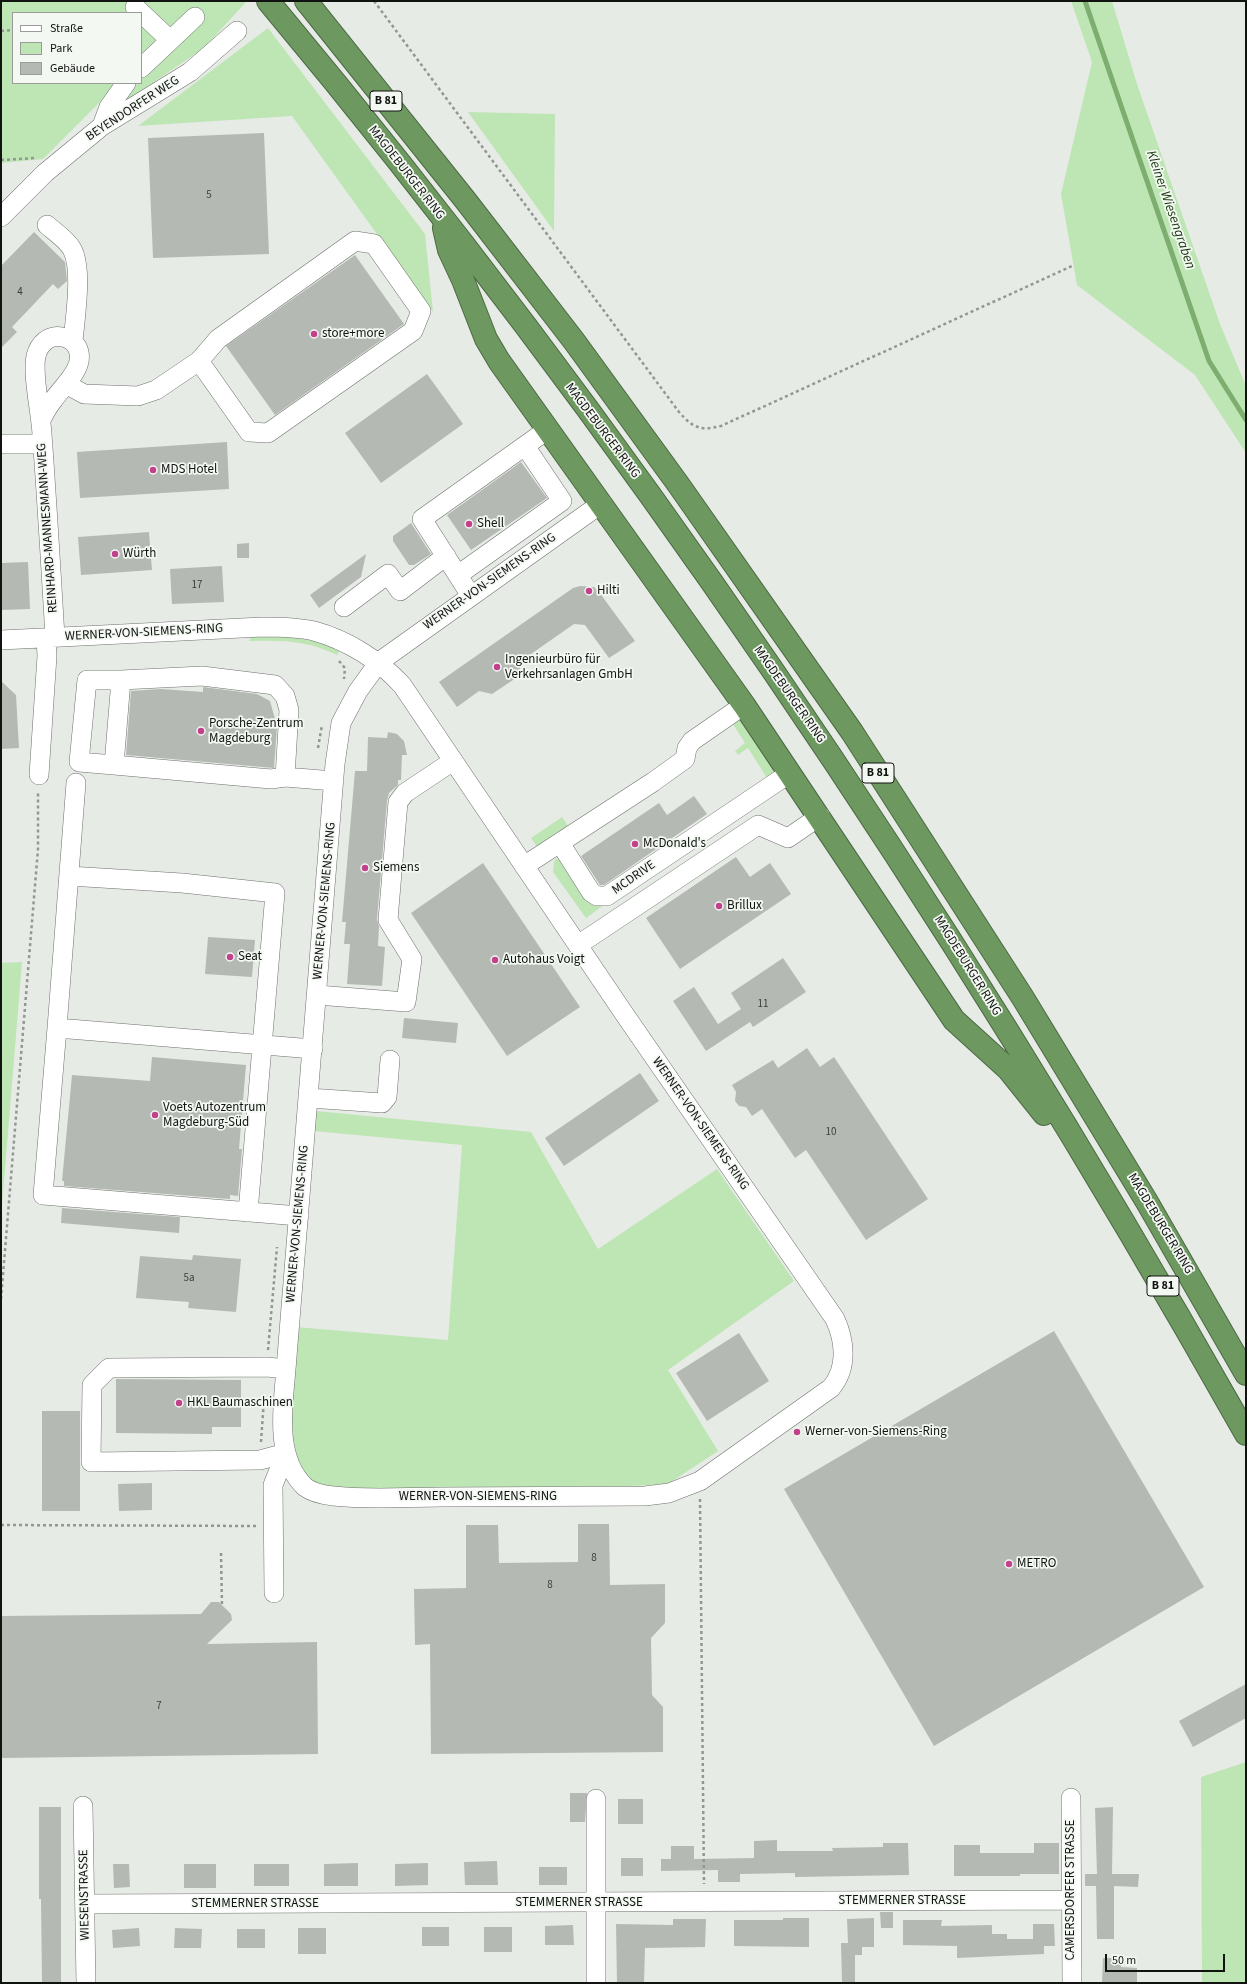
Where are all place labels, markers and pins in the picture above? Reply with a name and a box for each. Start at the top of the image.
place label: store+more [322,326,384,342]
marker: store+more [309,329,319,339]
place label: MDS Hotel [161,462,217,478]
marker: MDS Hotel [148,465,158,475]
place label: Shell [477,516,504,532]
marker: Shell [464,519,474,529]
place label: Würth [123,546,156,562]
marker: Würth [110,549,120,559]
place label: Hilti [597,583,620,599]
marker: Hilti [584,586,594,596]
place label: Ingenieurbüro für Verkehrsanlagen GmbH [505,652,633,683]
marker: Ingenieurbüro für Verkehrsanlagen GmbH [492,662,502,672]
place label: Porsche-Zentrum Magdeburg [209,716,303,747]
marker: Porsche-Zentrum Magdeburg [196,726,206,736]
place label: McDonald's [643,836,706,852]
marker: McDonald's [630,839,640,849]
place label: Siemens [373,860,419,876]
marker: Siemens [360,863,370,873]
place label: Brillux [727,898,762,914]
marker: Brillux [714,901,724,911]
place label: Seat [238,949,262,965]
marker: Seat [225,952,235,962]
place label: Autohaus Voigt [503,952,585,968]
marker: Autohaus Voigt [490,955,500,965]
place label: Voets Autozentrum Magdeburg-Süd [163,1100,266,1131]
marker: Voets Autozentrum Magdeburg-Süd [150,1110,160,1120]
place label: HKL Baumaschinen [187,1395,293,1411]
marker: HKL Baumaschinen [174,1398,184,1408]
place label: Werner-von-Siemens-Ring [805,1424,947,1440]
marker: Werner-von-Siemens-Ring [792,1427,802,1437]
place label: METRO [1017,1556,1056,1572]
marker: METRO [1004,1559,1014,1569]

